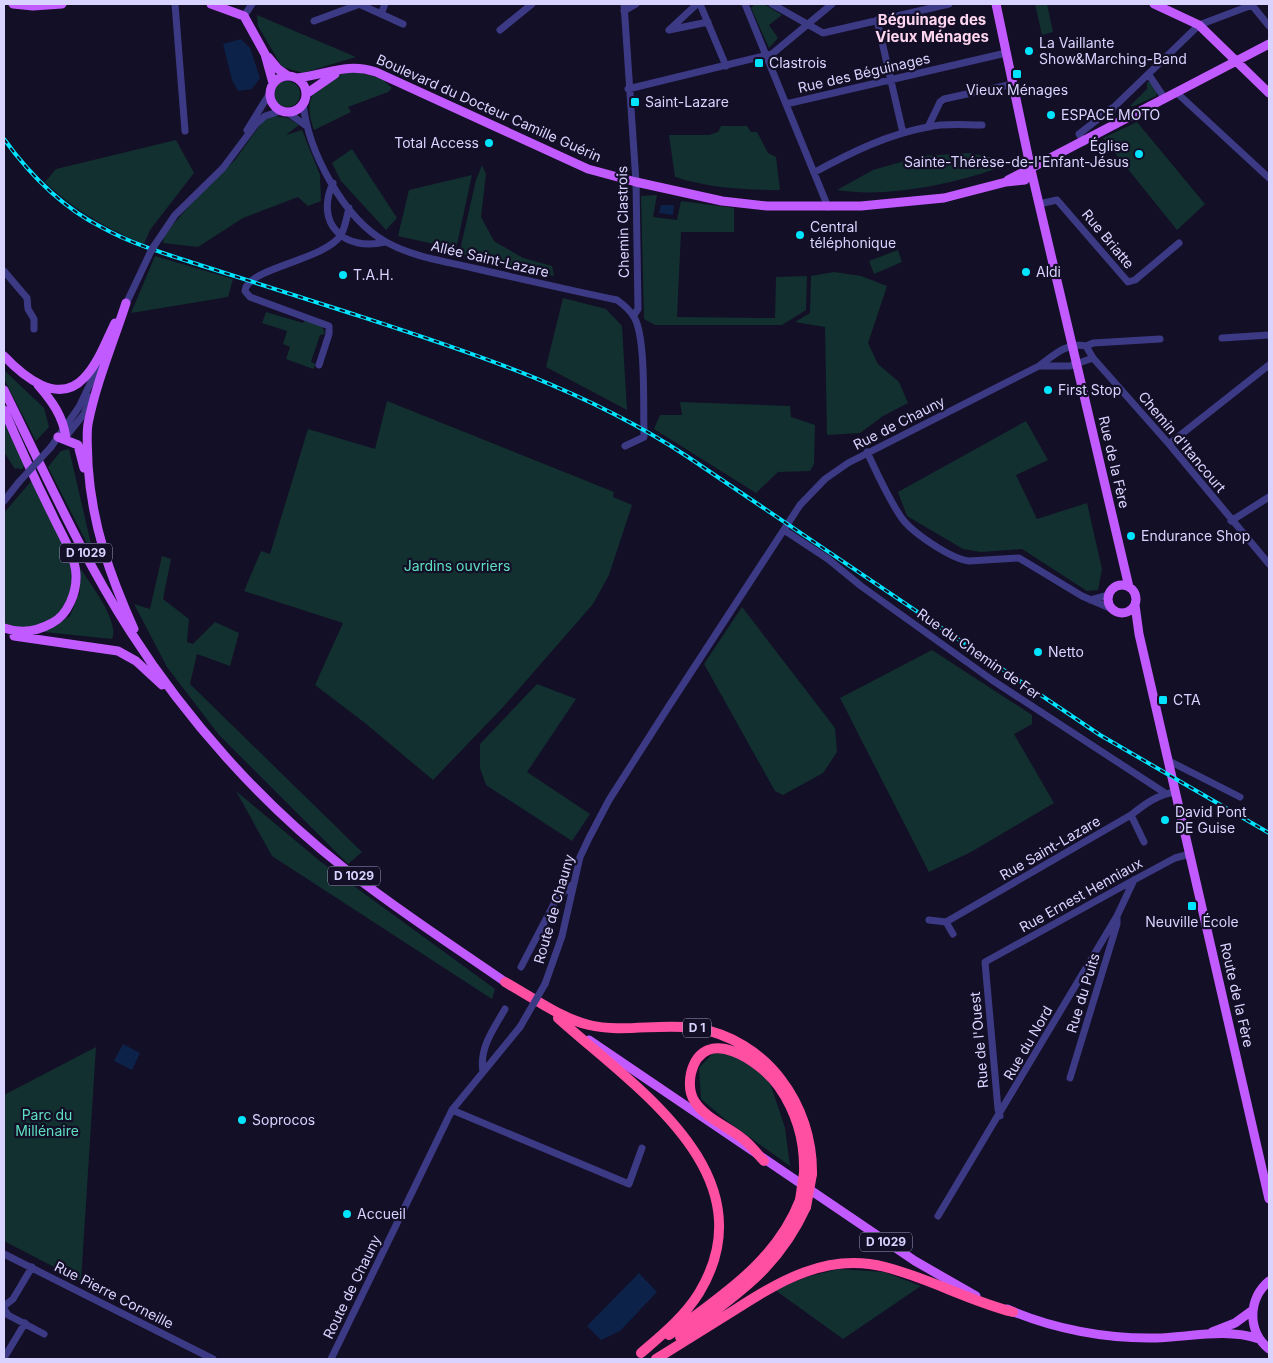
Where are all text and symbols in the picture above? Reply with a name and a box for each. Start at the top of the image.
district label: Béguinage des Vieux Ménages [875,10,989,46]
place label: La Vaillante Show&Marching-Band [1039,34,1187,67]
marker: La Vaillante Show&Marching-Band [1023,45,1035,57]
street label: Rue des Béguinages [796,49,932,96]
street label: Boulevard du Docteur Camille Guérin [374,50,604,165]
place label: Clastrois [769,54,827,71]
marker: Clastrois [753,57,765,69]
marker: Vieux Ménages [1011,68,1023,80]
place label: Vieux Ménages [966,81,1068,98]
place label: Saint-Lazare [645,93,729,110]
marker: Saint-Lazare [629,96,641,108]
place label: ESPACE MOTO [1061,106,1160,123]
marker: ESPACE MOTO [1045,109,1057,121]
place label: Total Access [394,134,479,151]
marker: Total Access [483,137,495,149]
place label: Église Sainte-Thérèse-de-l'Enfant-Jésus [904,137,1129,170]
marker: Église Sainte-Thérèse-de-l'Enfant-Jésus [1133,148,1145,160]
street label: Chemin Clastrois [613,166,632,278]
street label: Rue Briatte [1079,206,1138,272]
place label: Central téléphonique [810,218,896,251]
marker: Central téléphonique [794,229,806,241]
street label: Allée Saint-Lazare [429,237,551,280]
place label: Aldi [1036,263,1061,280]
place label: T.A.H. [353,266,394,283]
marker: Aldi [1020,266,1032,278]
marker: T.A.H. [337,269,349,281]
place label: First Stop [1058,381,1121,398]
marker: First Stop [1042,384,1054,396]
street label: Chemin d'Itancourt [1135,388,1230,496]
street label: Rue de Chauny [850,392,948,453]
street label: Rue de la Fère [1096,414,1133,510]
place label: Endurance Shop [1141,527,1250,544]
marker: Endurance Shop [1125,530,1137,542]
road number: D 1029 [60,544,112,562]
park label: Jardins ouvriers [404,557,510,574]
street label: Rue du Chemin de Fer [914,605,1044,703]
place label: Netto [1048,643,1084,660]
marker: Netto [1032,646,1044,658]
place label: CTA [1173,691,1201,708]
marker: CTA [1157,694,1169,706]
place label: David Pont DE Guise [1175,803,1247,836]
street label: Rue Saint-Lazare [996,812,1103,883]
marker: David Pont DE Guise [1159,814,1171,826]
street label: Route de Chauny [530,852,577,966]
street label: Rue Ernest Henniaux [1016,854,1145,935]
road number: D 1029 [328,866,380,886]
marker: Neuville École [1186,900,1198,912]
place label: Neuville École [1145,913,1239,930]
street label: Route de la Fère [1217,941,1258,1049]
street label: Rue du Puits [1062,951,1103,1035]
street label: Rue de l'Ouest [966,991,991,1089]
street label: Rue du Nord [1000,1003,1056,1083]
road number: D 1 [683,1018,711,1038]
park label: Parc du Millénaire [15,1106,79,1139]
place label: Soprocos [252,1111,315,1128]
marker: Soprocos [236,1114,248,1126]
place label: Accueil [357,1205,406,1222]
marker: Accueil [341,1208,353,1220]
street label: Route de Chauny [319,1232,384,1341]
road number: D 1029 [860,1232,912,1252]
street label: Rue Pierre Corneille [52,1257,177,1332]

